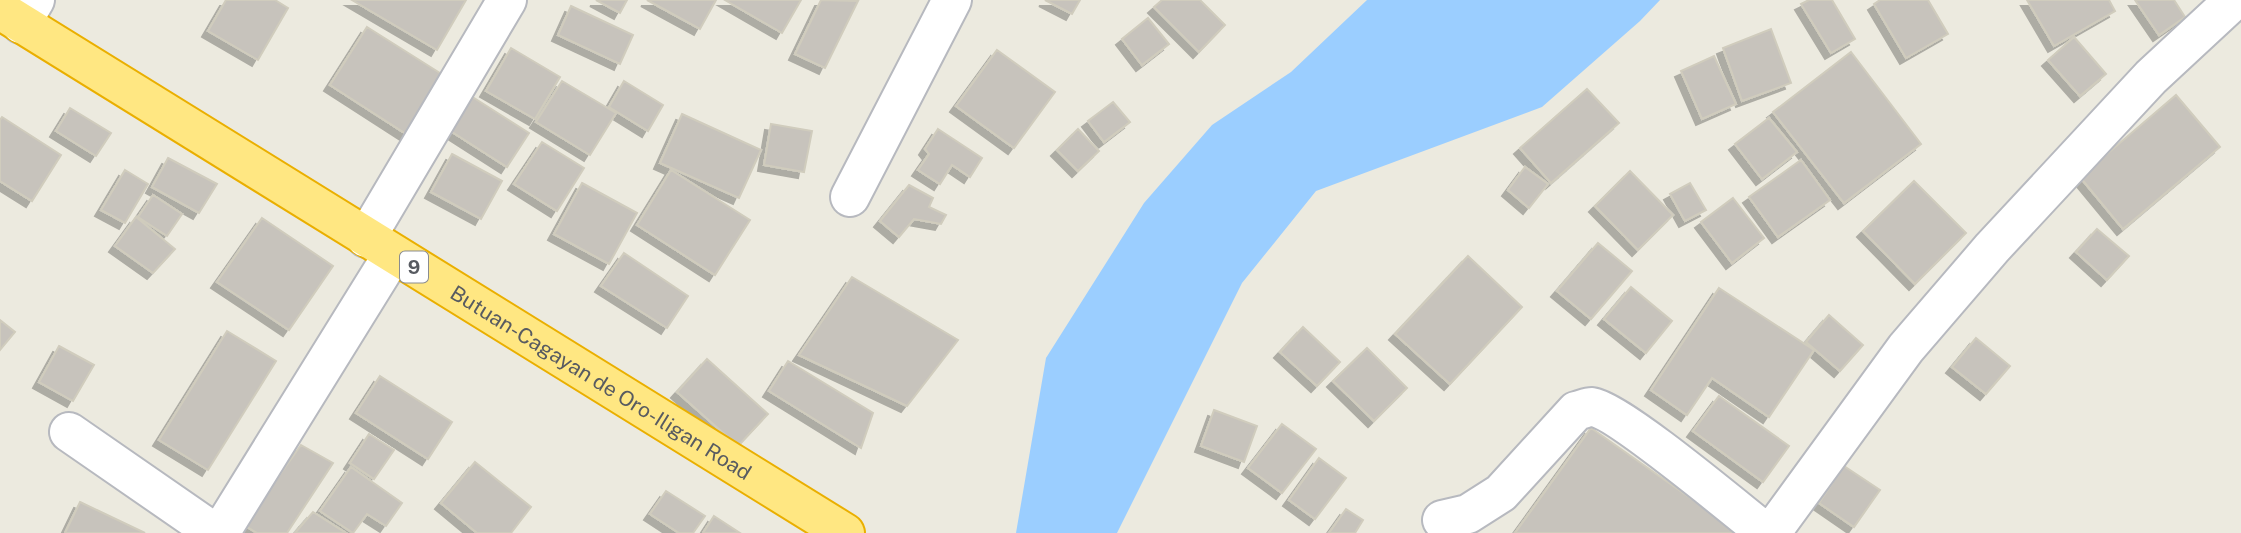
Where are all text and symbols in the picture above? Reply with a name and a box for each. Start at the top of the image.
road number: 9 [400,252,428,282]
street label: Butuan-Cagayan de Oro-Iligan Road [446,280,756,485]

